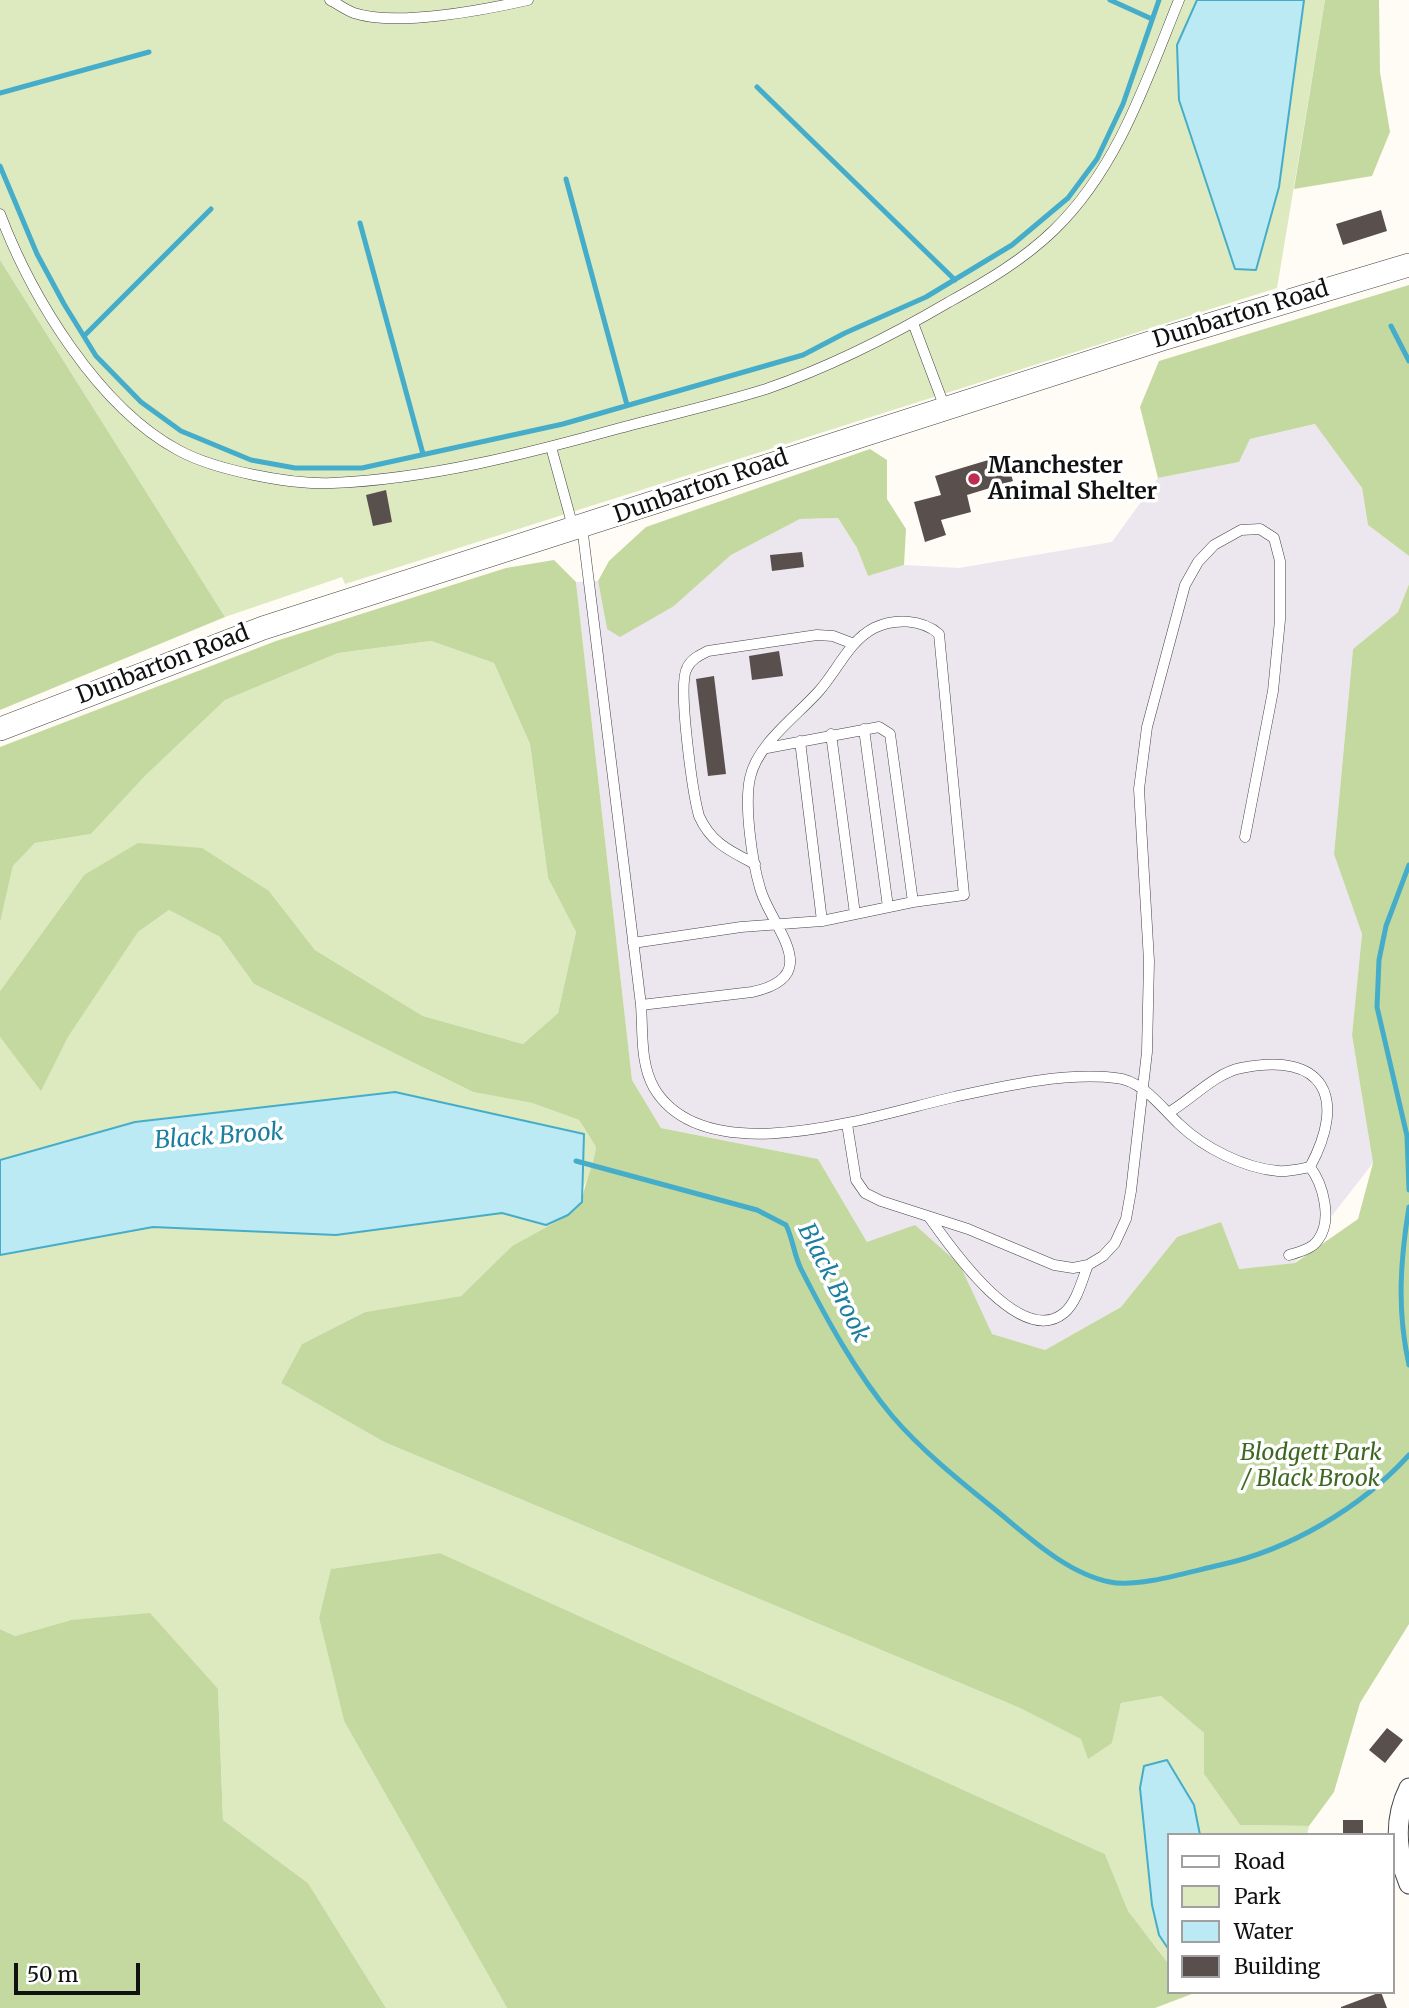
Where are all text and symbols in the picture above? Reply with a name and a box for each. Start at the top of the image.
street label: Dunbarton Road [1150,275,1332,355]
street label: Dunbarton Road [610,444,792,530]
place label: Manchester Animal Shelter [988,452,1157,506]
marker: Manchester Animal Shelter [966,471,982,487]
street label: Dunbarton Road [73,619,253,711]
water label: Black Brook [154,1118,284,1156]
water label: Black Brook [791,1219,875,1347]
park label: Blodgett Park / Black Brook [1240,1439,1382,1493]
legend [1168,1833,1395,1994]
text: Road [1234,1848,1285,1875]
text: Park [1234,1883,1281,1910]
text: Water [1234,1918,1293,1945]
scale bar [18,1948,144,1992]
text: Building [1234,1953,1320,1980]
text: 50 m [27,1961,78,1988]

